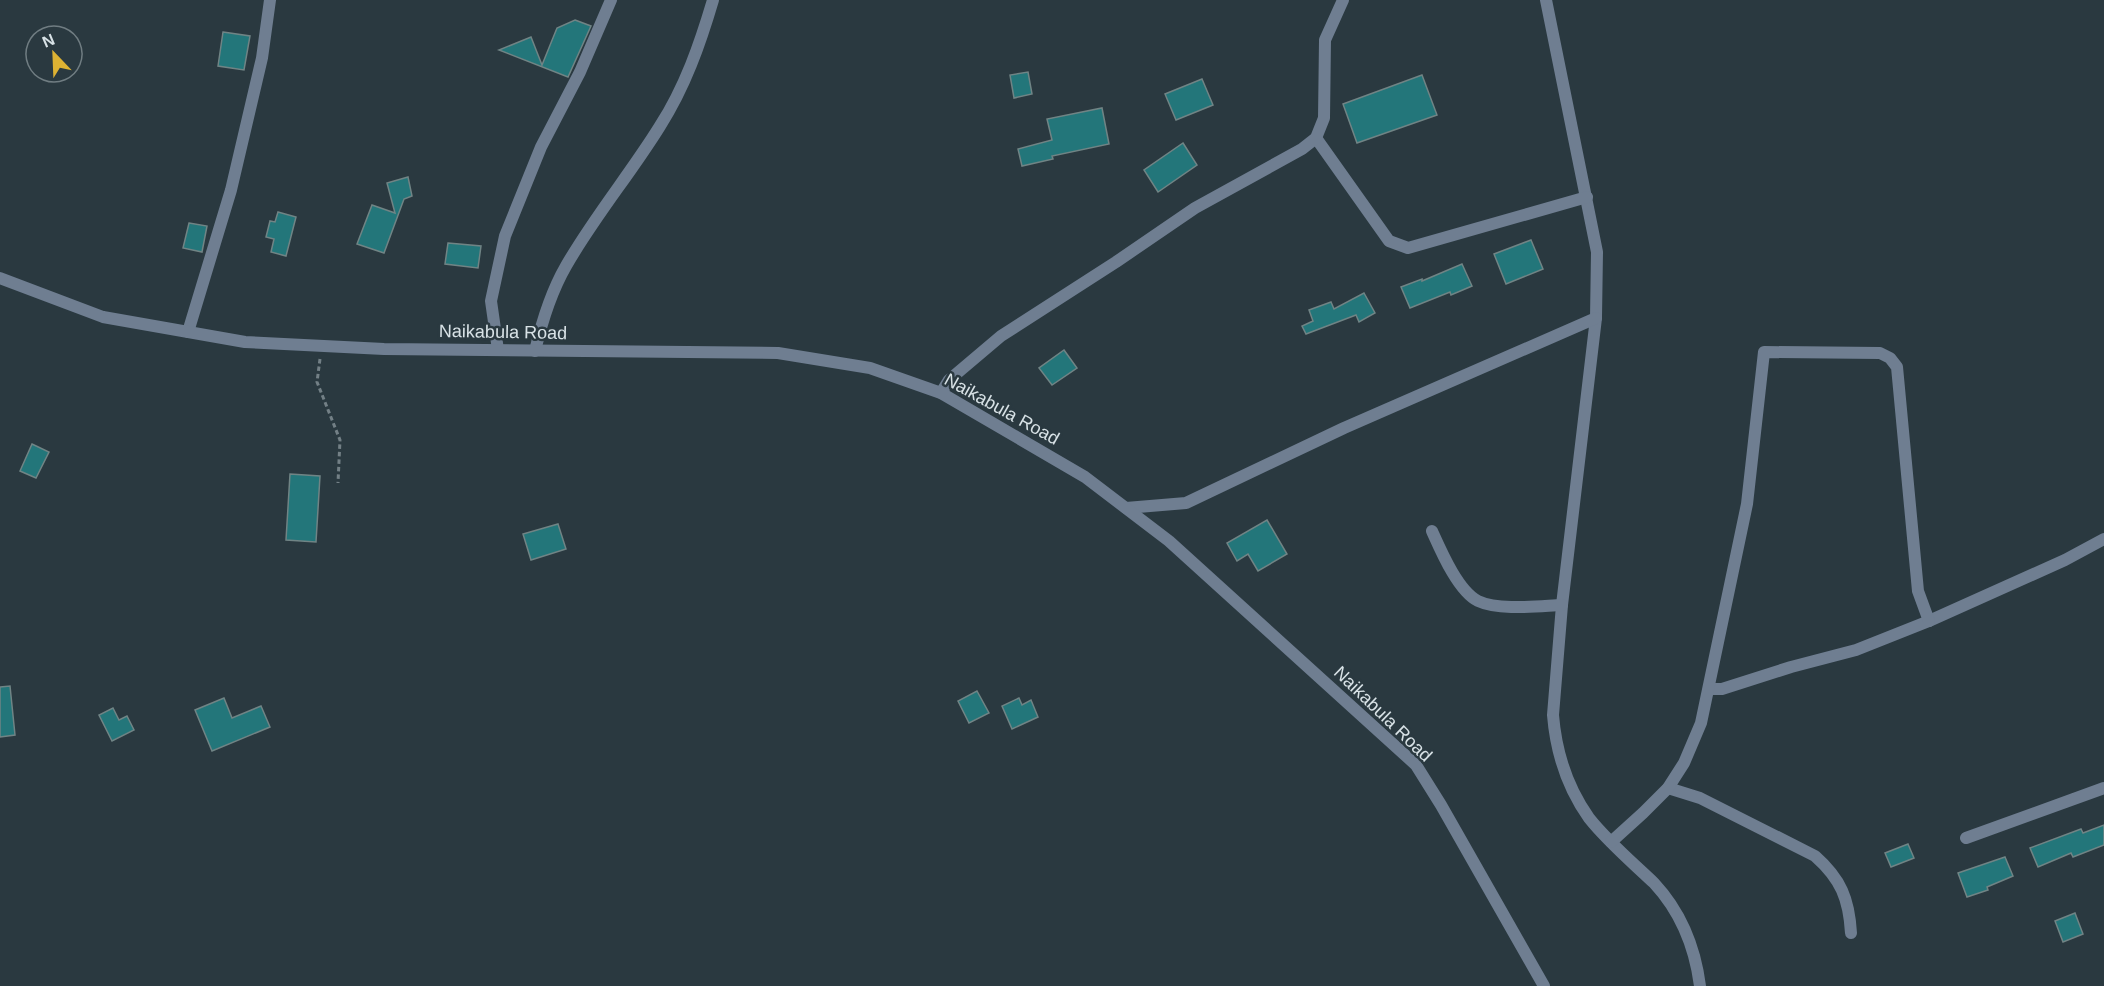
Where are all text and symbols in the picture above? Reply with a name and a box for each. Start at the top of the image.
north arrow [24,24,84,84]
text: N [40,31,57,51]
street label: Naikabula Road [439,321,567,343]
street label: Naikabula Road [941,369,1063,449]
street label: Naikabula Road [1330,662,1436,766]

